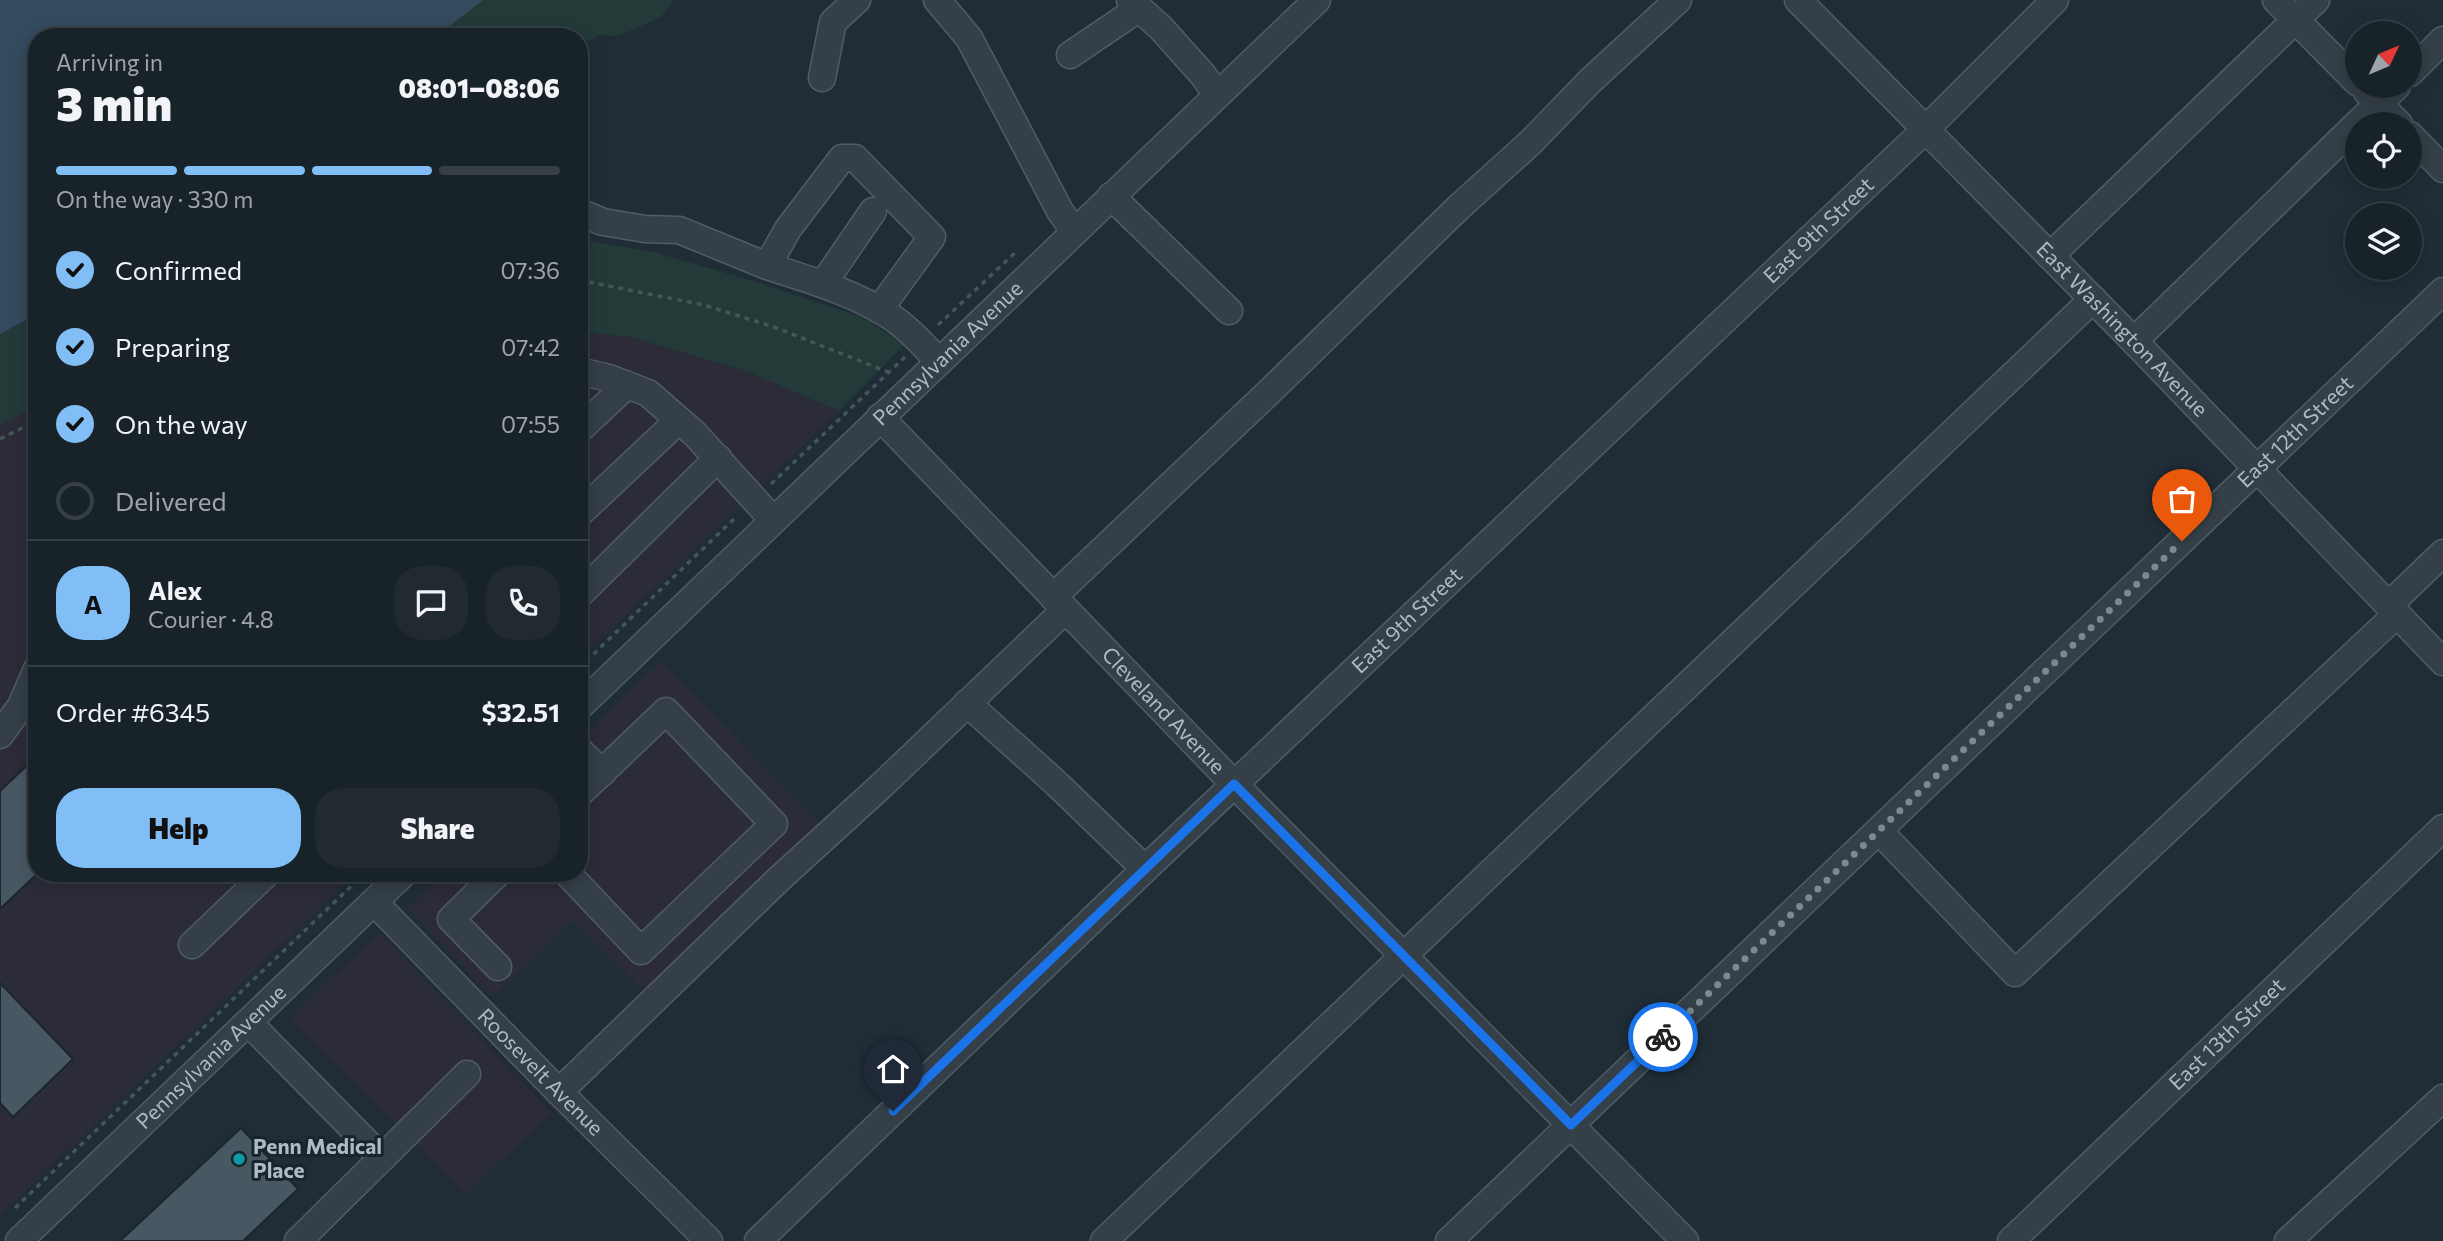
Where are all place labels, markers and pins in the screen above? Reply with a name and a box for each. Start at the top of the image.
pin [2152,469,2212,541]
pin [863,1039,923,1111]
place label: Penn Medical Place [253,1133,382,1182]
marker: Penn Medical Place [231,1151,247,1167]

